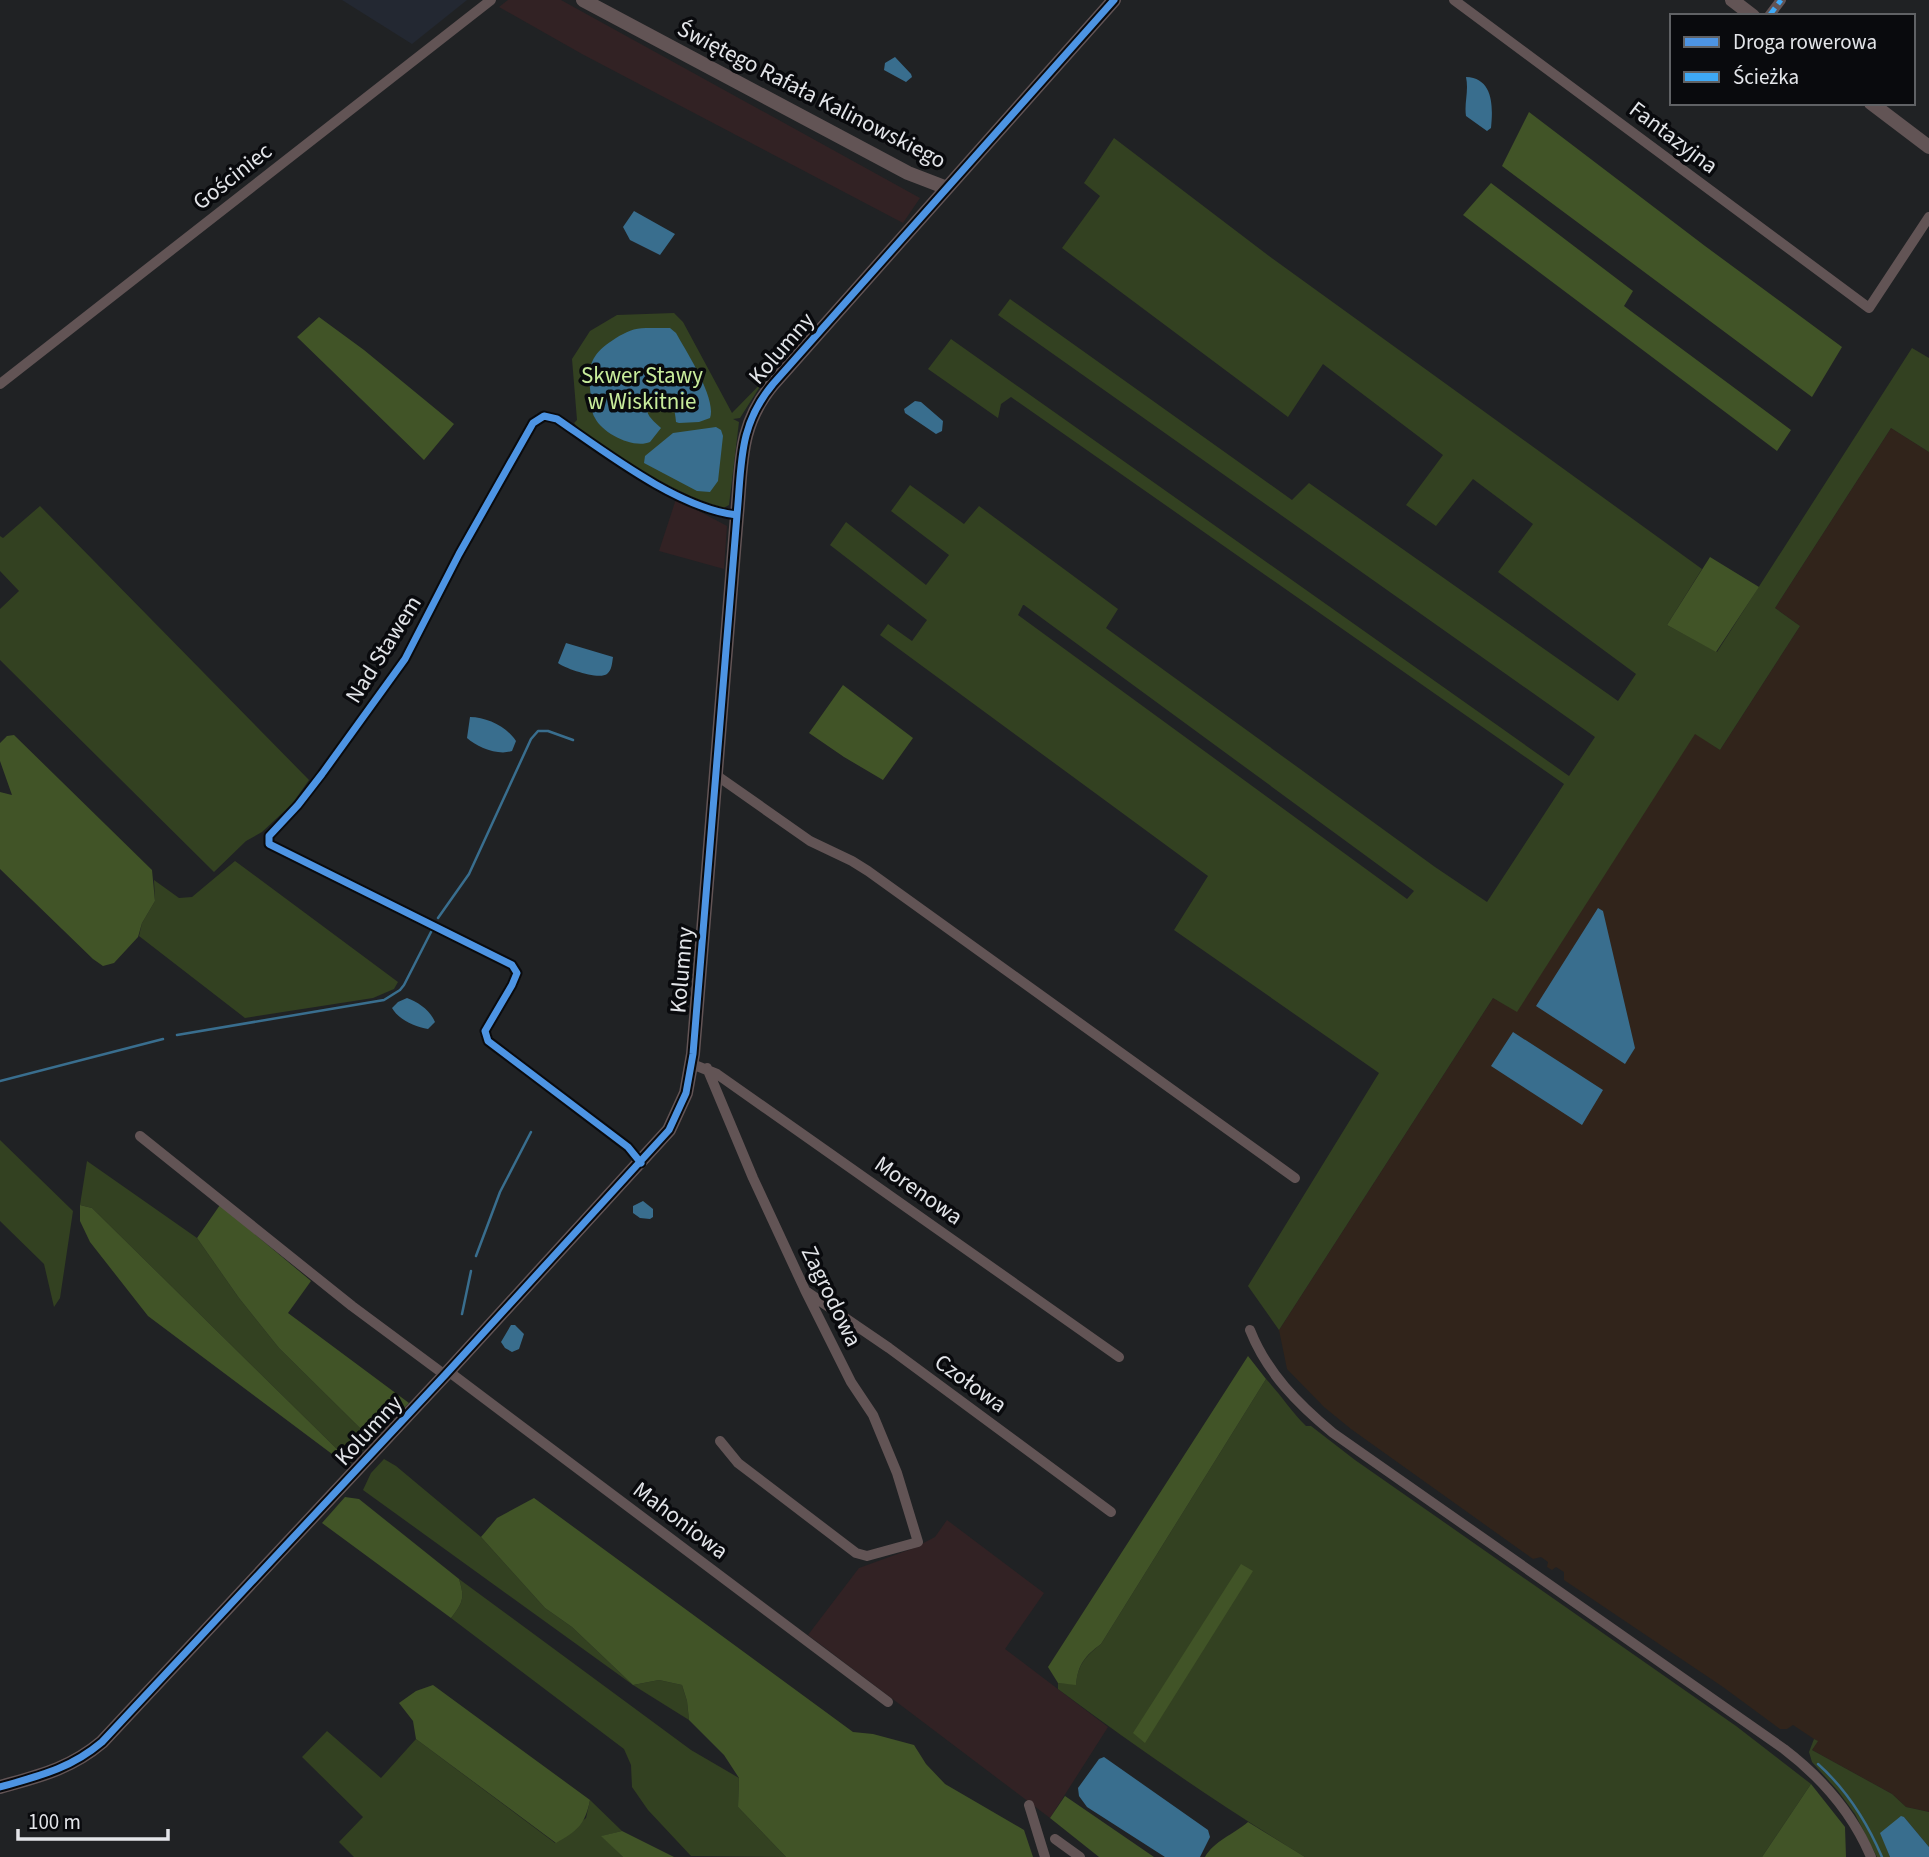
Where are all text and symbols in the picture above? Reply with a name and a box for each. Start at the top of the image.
street label: Świętego Rafała Kalinowskiego [672,12,952,177]
legend [1670,14,1915,105]
text: Droga rowerowa [1733,27,1877,57]
text: Ścieżka [1733,62,1799,92]
street label: Fantazyjna [1622,93,1725,182]
street label: Gościniec [186,135,279,218]
street label: Kolumny [741,305,822,392]
park label: Skwer Stawy w Wiskitnie [581,359,703,418]
street label: Nad Stawem [337,589,430,709]
street label: Kolumny [661,925,702,1015]
street label: Morenowa [868,1148,970,1233]
street label: Zagrodowa [793,1240,870,1352]
street label: Czołowa [928,1346,1014,1421]
street label: Kolumny [327,1387,410,1473]
street label: Mahoniowa [626,1474,735,1567]
scale bar [18,1798,168,1842]
text: 100 m [28,1807,81,1837]

